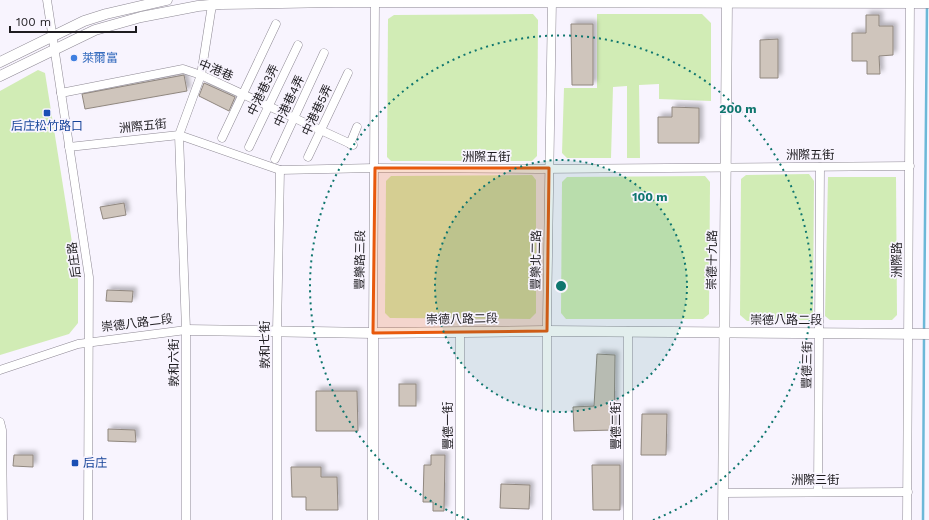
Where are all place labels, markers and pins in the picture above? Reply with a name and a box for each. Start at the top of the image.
place label: 萊爾富 [82,51,118,65]
marker: 萊爾富 [69,53,79,63]
marker: 后庄松竹路口 [42,108,52,118]
place label: 后庄松竹路口 [11,119,83,133]
centre of rings [554,279,568,293]
place label: 后庄 [83,456,107,470]
marker: 后庄 [70,458,80,468]

